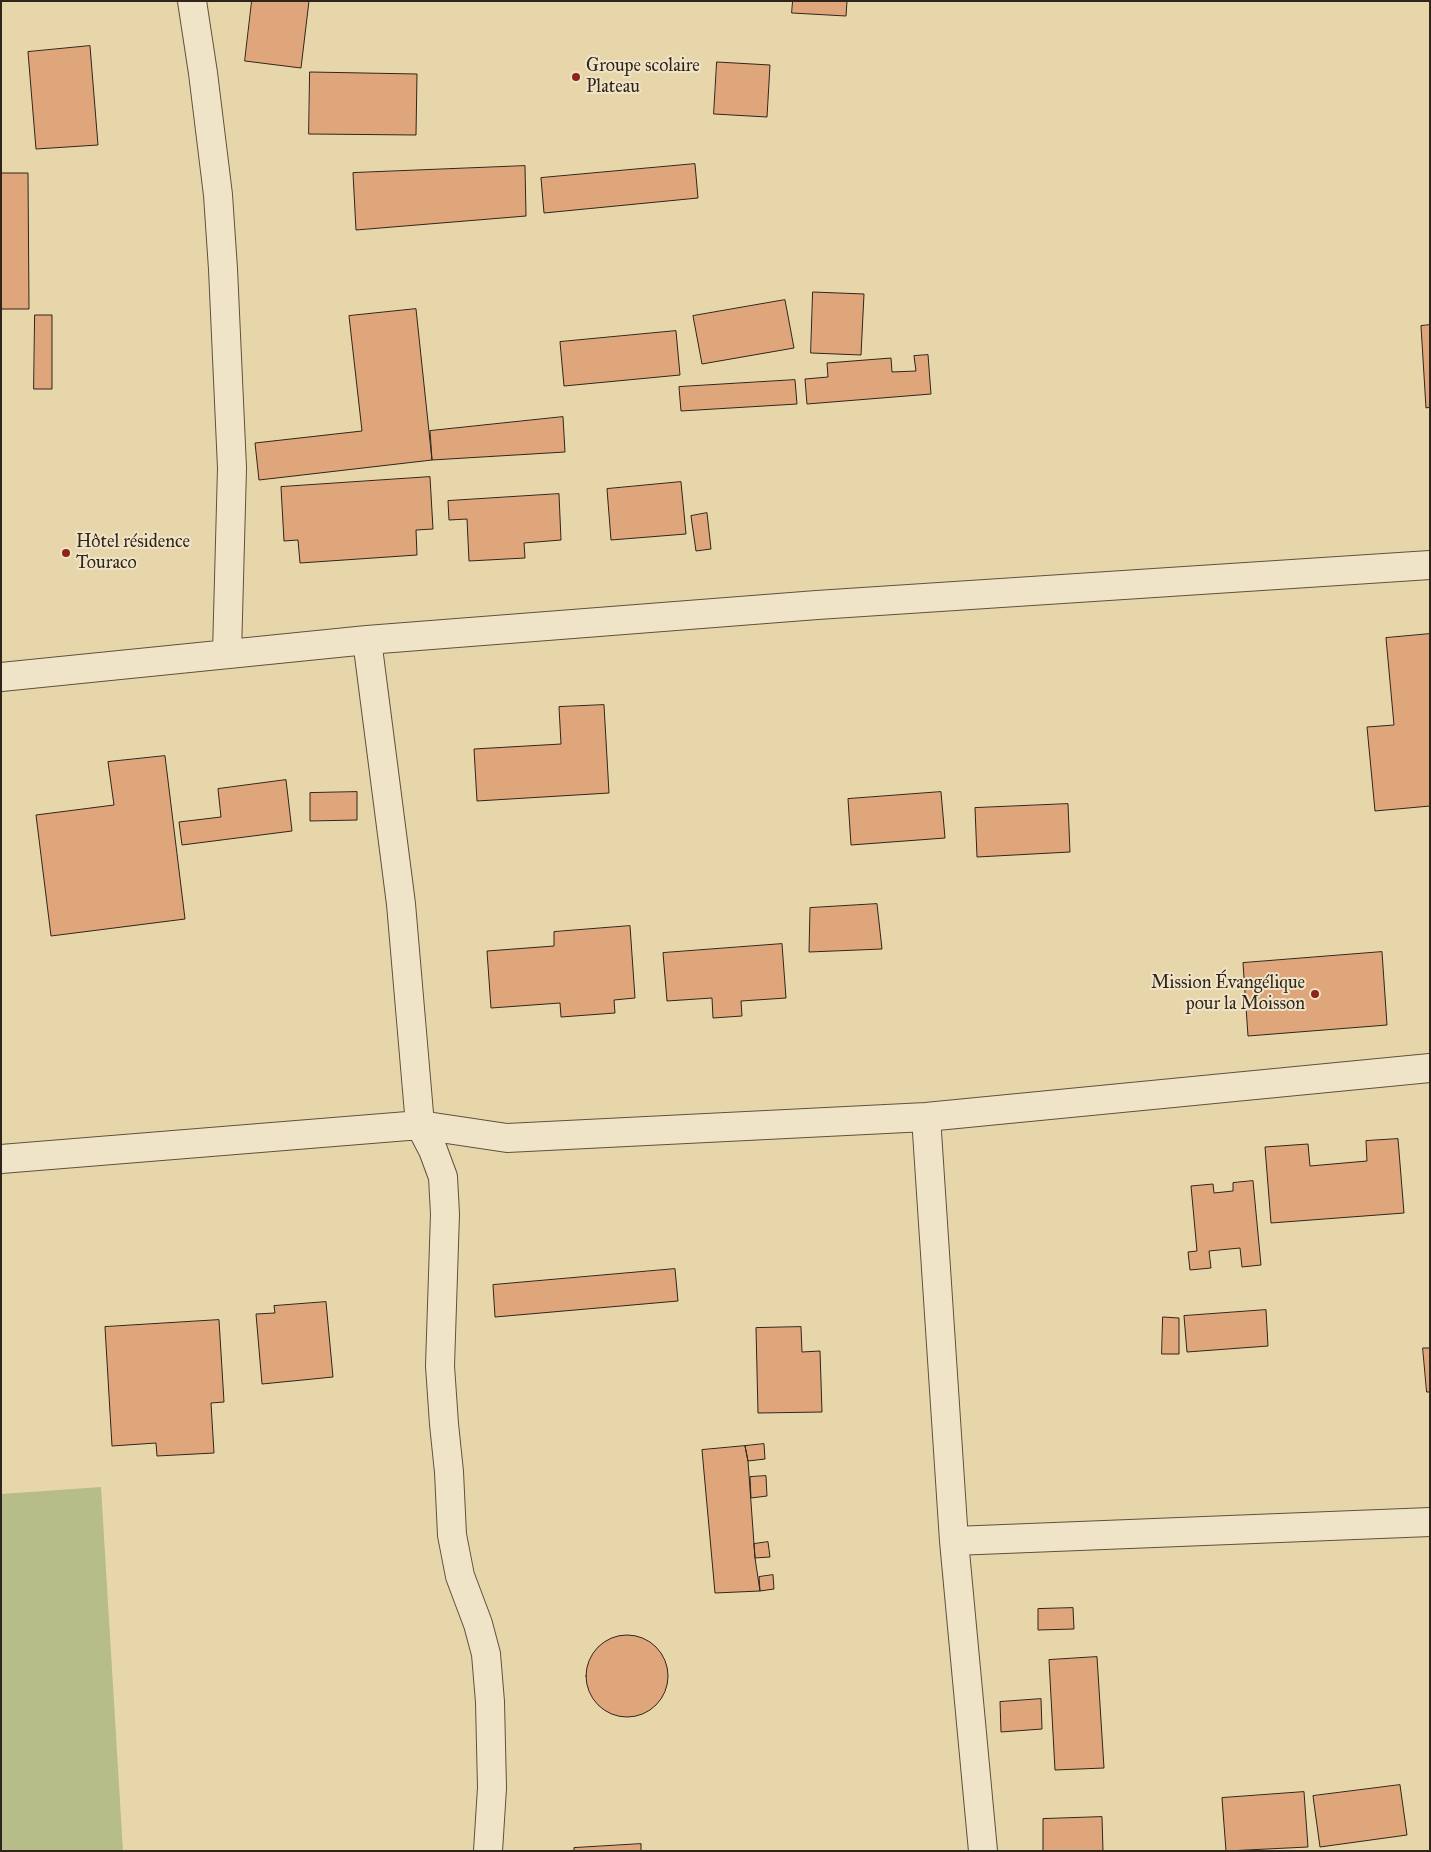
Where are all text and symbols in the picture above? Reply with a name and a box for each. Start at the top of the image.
place label: Groupe scolaire Plateau [586,56,700,98]
marker: Groupe scolaire Plateau [570,71,582,83]
place label: Hôtel résidence Touraco [76,532,190,574]
marker: Hôtel résidence Touraco [60,547,72,559]
place label: Mission Évangélique pour la Moisson [1151,973,1305,1016]
marker: Mission Évangélique pour la Moisson [1309,988,1321,1000]

